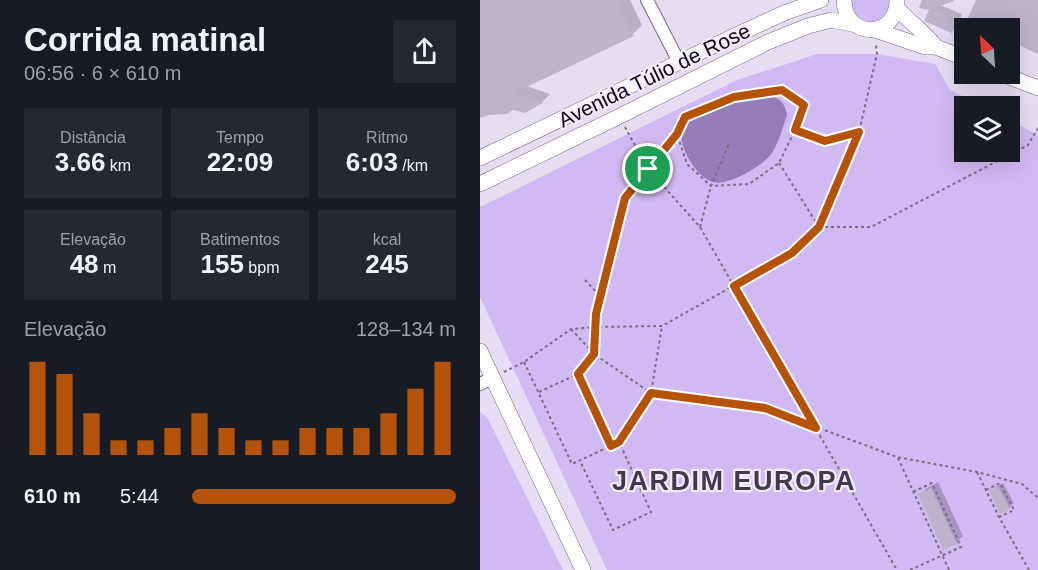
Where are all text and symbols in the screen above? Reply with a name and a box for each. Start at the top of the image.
north arrow [954,18,1020,84]
map controls [954,18,1020,162]
street label: Avenida Túlio de Rose [554,19,754,131]
button: share [393,20,456,83]
text: Corrida matinal [24,21,266,58]
text: 06:56 · 6 × 610 m [24,62,181,84]
button: layers [954,96,1020,162]
text: Distância [60,129,126,146]
text: Tempo [216,129,264,146]
text: Ritmo [366,129,408,146]
pin [622,143,673,194]
text: 3.66 [55,147,105,177]
text: 22:09 [207,147,273,177]
text: 6:03 [346,147,398,177]
icon: arrive [631,152,664,185]
text: km [105,157,131,174]
text: /km [398,157,428,174]
text: Elevação [60,231,126,248]
text: Batimentos [200,231,280,248]
text: kcal [373,231,401,248]
text: 48 [70,249,99,279]
text: 155 [201,249,244,279]
text: 245 [365,249,409,279]
text: m [99,259,116,276]
text: bpm [244,259,279,276]
text: Elevação [24,318,106,340]
text: 128–134 m [356,318,456,340]
district label: JARDIM EUROPA [612,466,856,496]
text: 610 m [24,485,81,507]
text: 5:44 [120,485,159,507]

